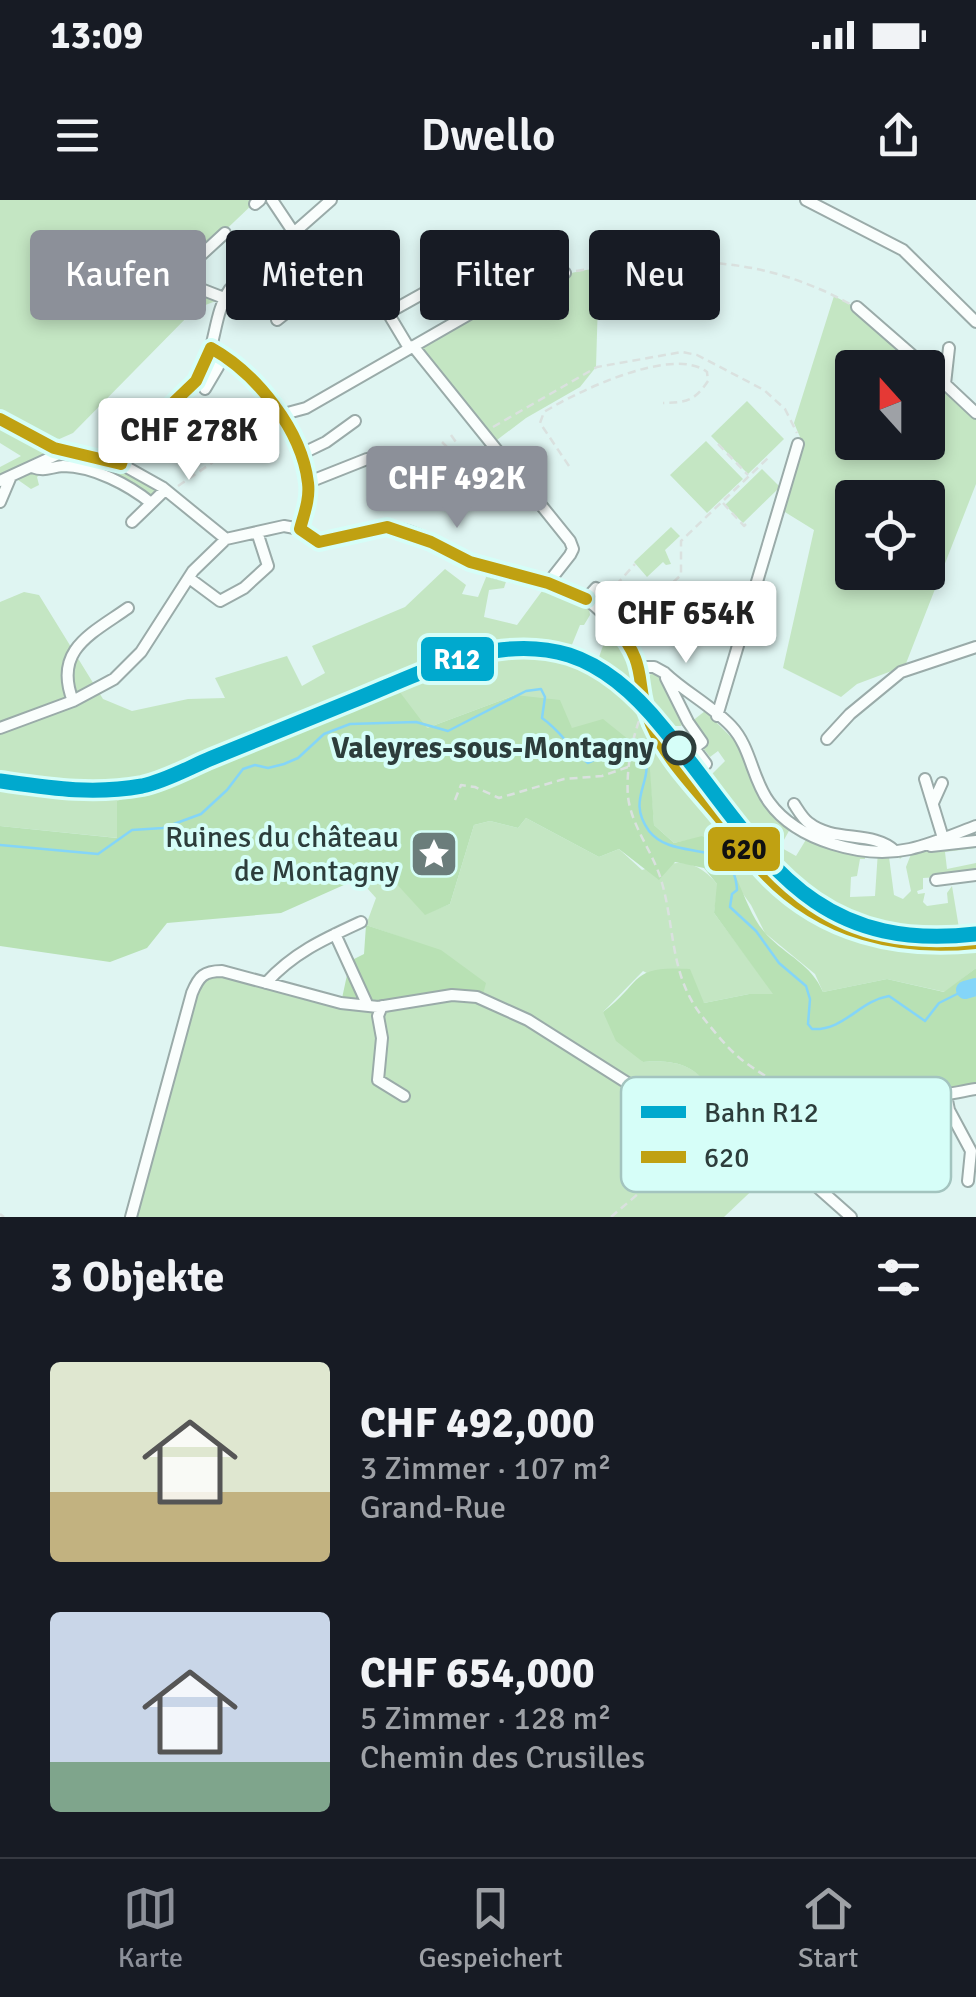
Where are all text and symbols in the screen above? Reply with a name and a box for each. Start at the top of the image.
text: 13:09 [50,12,143,59]
icon: menu [50,108,105,163]
text: Dwello [421,108,555,163]
icon: share [871,108,926,163]
chip: Kaufen [30,230,206,320]
chip: Mieten [226,230,400,320]
chip: Filter [420,230,569,320]
chip: Neu [589,230,720,320]
north arrow [835,350,945,460]
map controls [835,350,945,590]
pin: CHF 278K [86,398,292,483]
text: CHF 278K [120,411,258,450]
pin: CHF 492K [354,446,560,531]
text: CHF 492K [388,459,526,498]
button: locate [835,480,945,590]
pin: CHF 654K [583,581,789,666]
text: CHF 654K [617,594,755,633]
line badge: R12 [419,635,496,683]
text: R12 [433,643,481,677]
place label: Valeyres-sous-Montagny [331,730,654,767]
marker: Valeyres-sous-Montagny [663,732,695,764]
place label: Ruines du château de Montagny [165,819,399,890]
line badge: 620 [706,825,782,873]
place icon: Ruines du château de Montagny [408,828,460,880]
text: 620 [721,833,767,867]
legend [621,1077,951,1192]
text: Bahn R12 [704,1096,819,1130]
text: 620 [704,1141,749,1175]
icon: filters [871,1250,926,1305]
text: 3 Objekte [50,1252,224,1303]
text: CHF 492,000 [360,1398,595,1449]
icon: home [130,1402,250,1522]
text: 3 Zimmer · 107 m² [360,1449,611,1488]
text: Grand-Rue [360,1488,506,1527]
text: CHF 654,000 [360,1648,595,1699]
icon: home [130,1652,250,1772]
text: 5 Zimmer · 128 m² [360,1699,611,1738]
text: Chemin des Crusilles [360,1738,645,1777]
tab: Karte [118,1881,183,1975]
tab: Gespeichert [419,1881,562,1975]
tab: Start [798,1881,858,1975]

